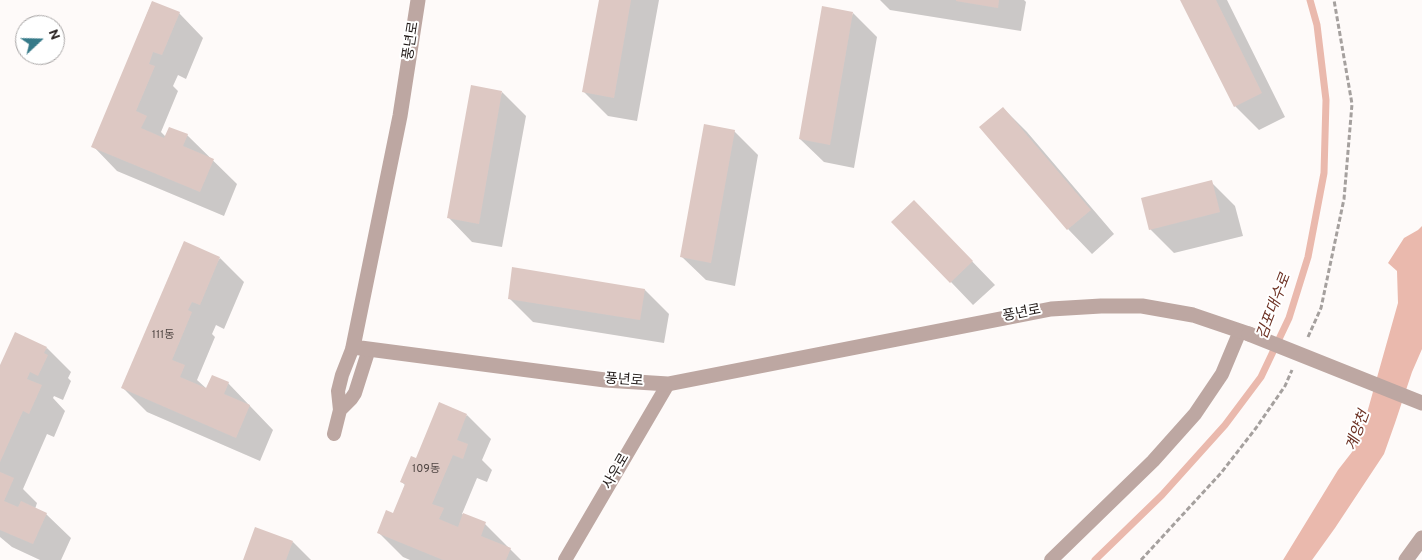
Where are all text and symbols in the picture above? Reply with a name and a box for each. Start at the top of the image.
north arrow [15,15,65,65]
street label: 풍년로 [401,21,423,61]
text: N [44,27,63,43]
water label: 김포대수로 [1254,272,1296,342]
street label: 풍년로 [1001,302,1043,326]
house number: 111동 [152,329,174,343]
street label: 풍년로 [604,371,644,391]
water label: 계양천 [1343,408,1375,454]
street label: 사우로 [600,451,634,493]
house number: 109동 [412,463,440,477]

